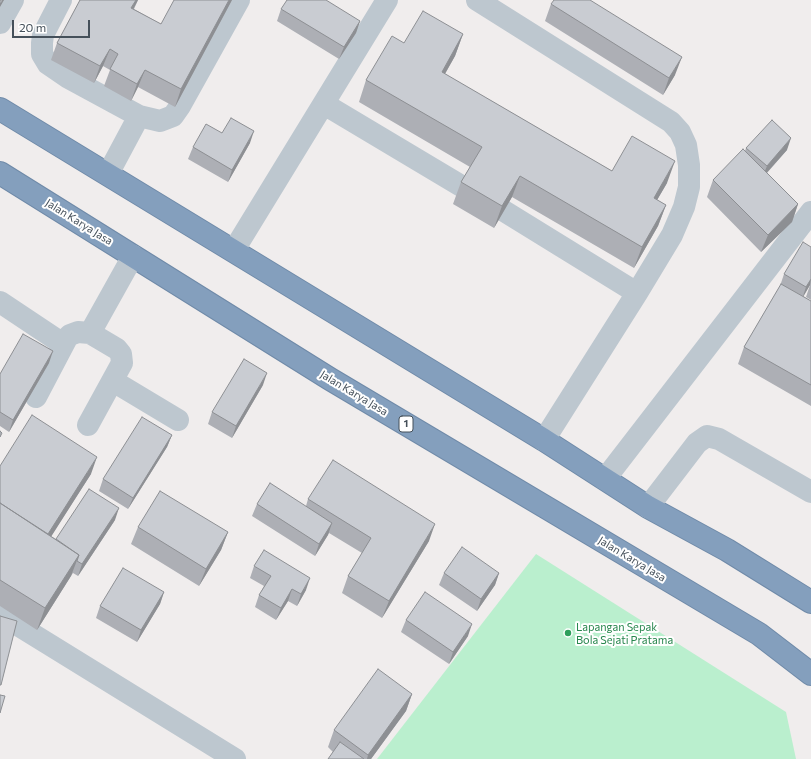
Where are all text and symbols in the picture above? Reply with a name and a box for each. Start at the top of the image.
scale bar [14,12,92,38]
text: 20 m [19,20,46,34]
street label: Jalan Karya Jasa [43,196,115,248]
street label: Jalan Karya Jasa [318,368,390,418]
road number: 1 [399,416,413,432]
street label: Jalan Karya Jasa [596,534,668,584]
place label: Lapangan Sepak Bola Sejati Pratama [576,620,673,646]
marker: Lapangan Sepak Bola Sejati Pratama [563,628,573,638]

